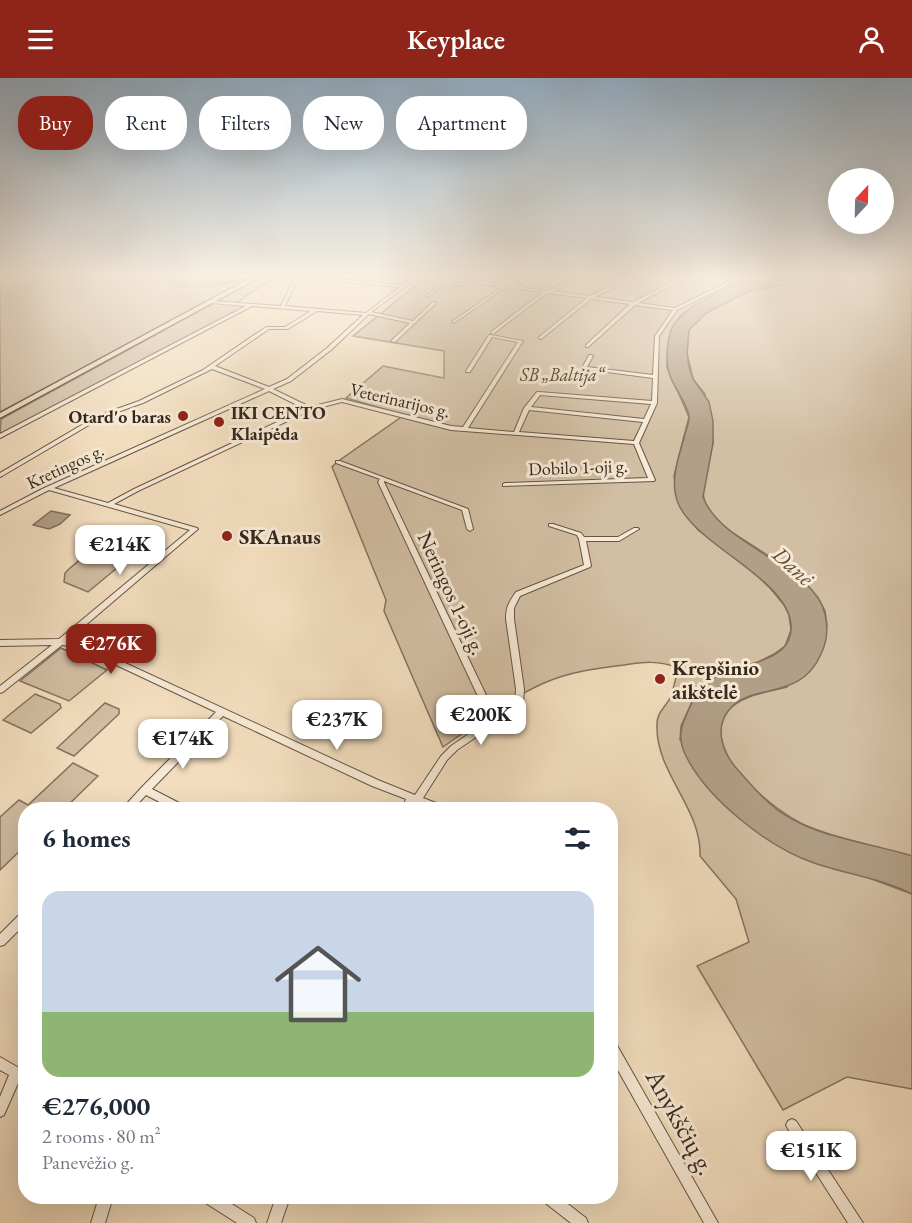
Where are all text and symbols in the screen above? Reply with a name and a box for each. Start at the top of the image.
text: Keyplace [407,22,505,57]
icon: menu [24,23,57,56]
icon: person [855,23,888,56]
chip: Buy [18,96,93,150]
chip: Rent [105,96,187,150]
chip: Filters [199,96,291,150]
chip: New [303,96,384,150]
chip: Apartment [396,96,527,150]
north arrow [828,168,894,234]
map controls [828,168,894,234]
park label: SB „Baltija“ [519,363,606,387]
street label: Veterinarijos g. [348,377,452,423]
place label: IKI CENTO Klaipėda [231,401,326,445]
place label: Otard'o baras [69,405,171,428]
marker: Otard'o baras [176,409,190,423]
marker: IKI CENTO Klaipėda [212,415,226,429]
street label: Kretingos g. [23,438,107,494]
street label: Dobilo 1-oji g. [528,454,628,480]
place label: SKAnaus [239,523,321,550]
pin: €214K [78,525,162,576]
street label: Neringos 1-oji g. [412,527,492,659]
marker: SKAnaus [220,529,234,543]
text: €214K [89,531,151,557]
water label: Danė [765,539,821,593]
pin: €276K [69,624,153,675]
text: €276K [80,630,142,656]
place label: Krepšinio aikštelė [672,654,760,705]
marker: Krepšinio aikštelė [653,672,667,686]
pin: €200K [439,695,523,746]
pin: €237K [295,700,379,751]
text: €200K [450,701,512,727]
text: €237K [306,706,368,732]
pin: €174K [141,719,225,770]
text: €174K [152,725,214,751]
text: 6 homes [42,821,131,855]
icon: filters [561,822,594,855]
icon: home [264,930,372,1038]
street label: Anykščių g. [638,1062,724,1181]
text: €276,000 [42,1089,150,1123]
text: 2 rooms · 80 m² [42,1123,161,1149]
pin: €151K [769,1131,853,1182]
text: €151K [780,1137,842,1163]
text: Panevėžio g. [42,1149,134,1175]

